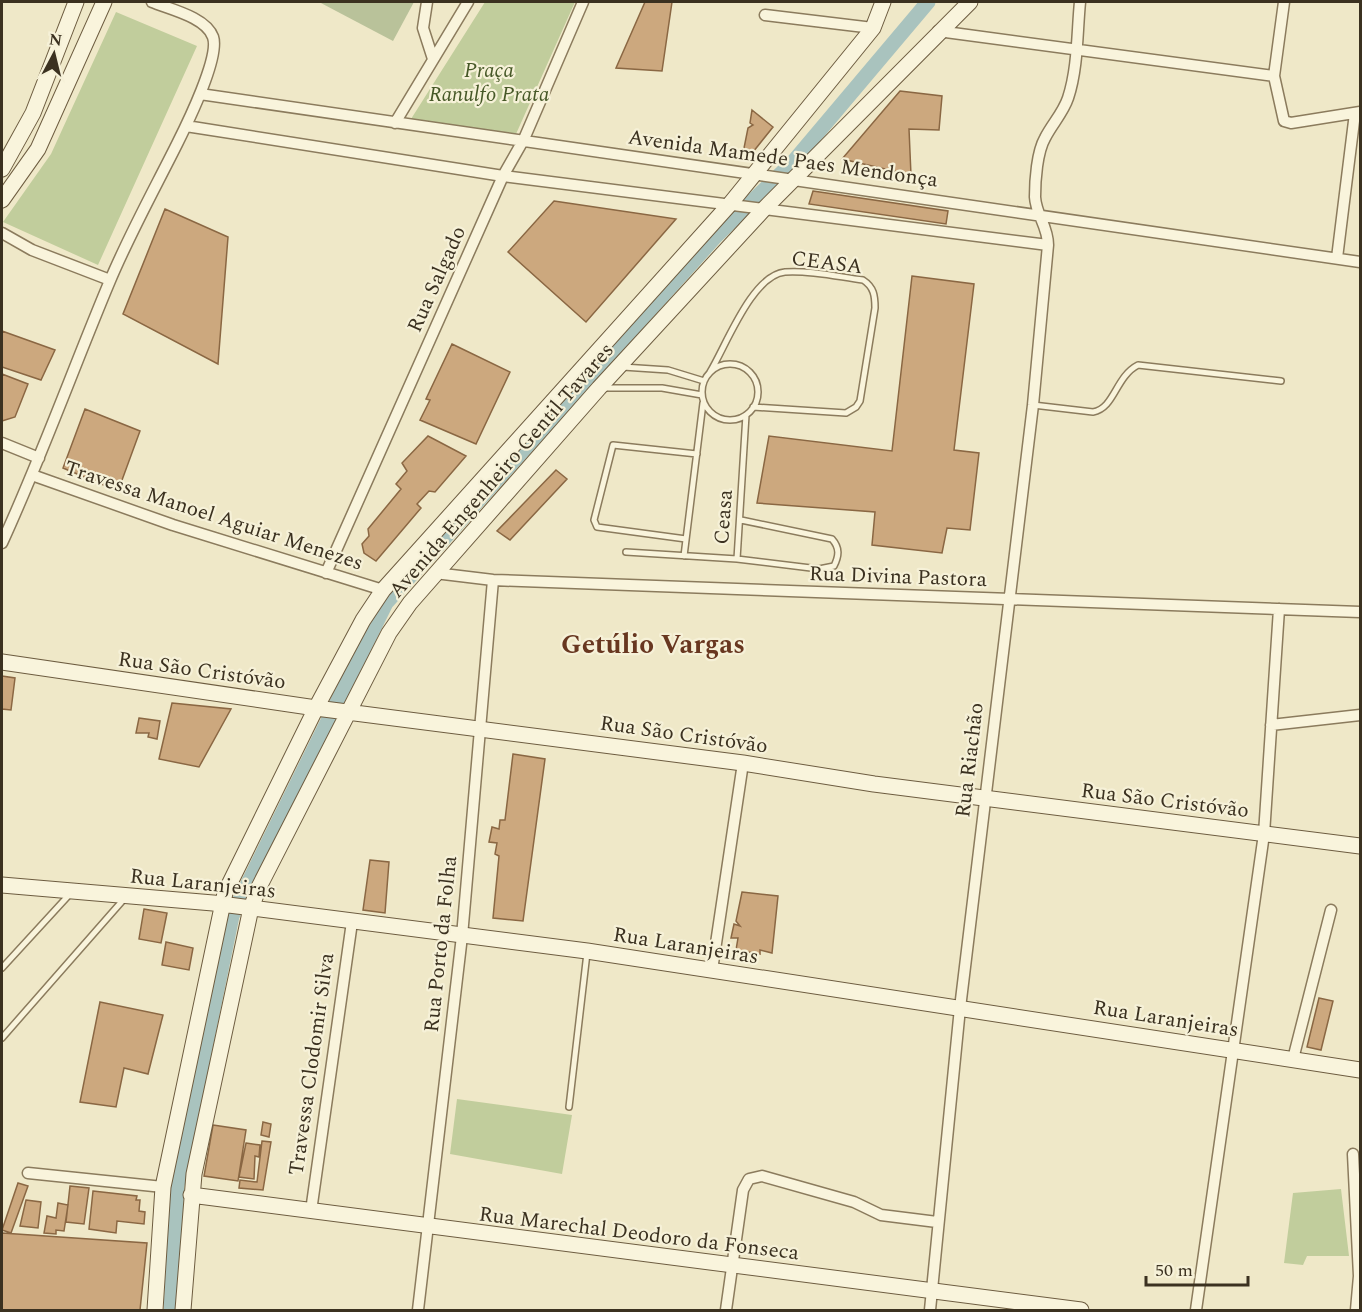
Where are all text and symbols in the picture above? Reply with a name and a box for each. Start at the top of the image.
north arrow [24,24,84,84]
text: N [48,27,64,53]
park label: Praça Ranulfo Prata [429,55,550,111]
street label: Avenida Mamede Paes Mendonça [626,121,941,197]
street label: Rua Salgado [399,221,475,338]
street label: CEASA [789,243,864,283]
street label: Avenida Engenheiro Gentil Tavares [381,336,622,606]
street label: Travessa Manoel Aguiar Menezes [60,452,367,579]
street label: Ceasa [706,488,742,546]
street label: Rua Divina Pastora [808,558,988,596]
district label: Getúlio Vargas [561,624,745,666]
street label: Rua São Cristóvão [116,643,288,699]
street label: Rua Riachão [947,701,993,819]
street label: Rua São Cristóvão [598,707,770,763]
street label: Rua São Cristóvão [1079,775,1251,827]
street label: Rua Porto da Folha [416,854,466,1034]
street label: Rua Laranjeiras [128,860,278,908]
street label: Rua Laranjeiras [611,919,761,973]
street label: Travessa Clodomir Silva [281,950,344,1177]
street label: Rua Laranjeiras [1091,992,1241,1046]
street label: Rua Marechal Deodoro da Fonseca [477,1198,802,1270]
scale bar [1146,1249,1248,1287]
text: 50 m [1155,1257,1193,1284]

